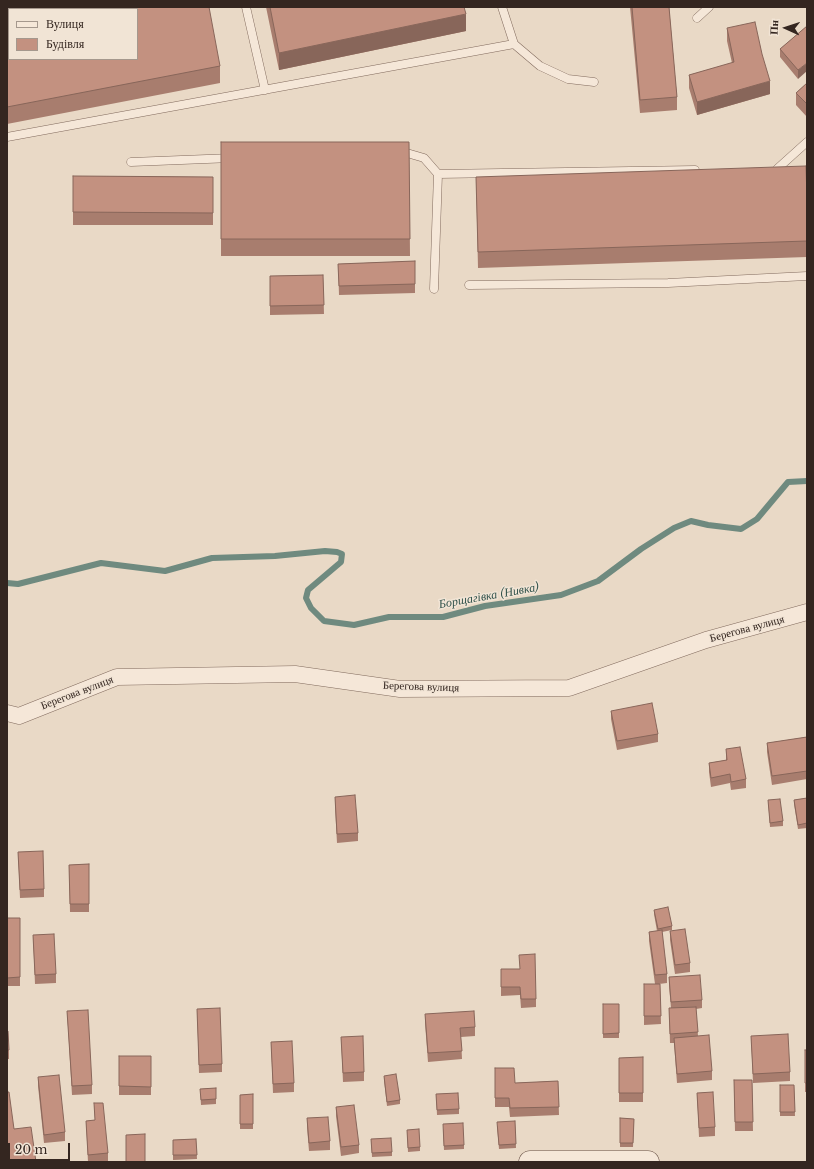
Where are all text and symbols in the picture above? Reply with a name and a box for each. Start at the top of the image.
legend [8,8,138,60]
north arrow [766,8,806,48]
text: Вулиця [46,16,84,31]
text: Пн [767,20,781,35]
text: Будівля [46,36,84,51]
water label: Борщагівка (Нивка) [438,580,540,612]
street label: Берегова вулиця [708,613,786,645]
street label: Берегова вулиця [39,673,115,713]
street label: Берегова вулиця [383,679,459,695]
scale bar [10,1135,72,1161]
text: 20 m [15,1142,47,1157]

